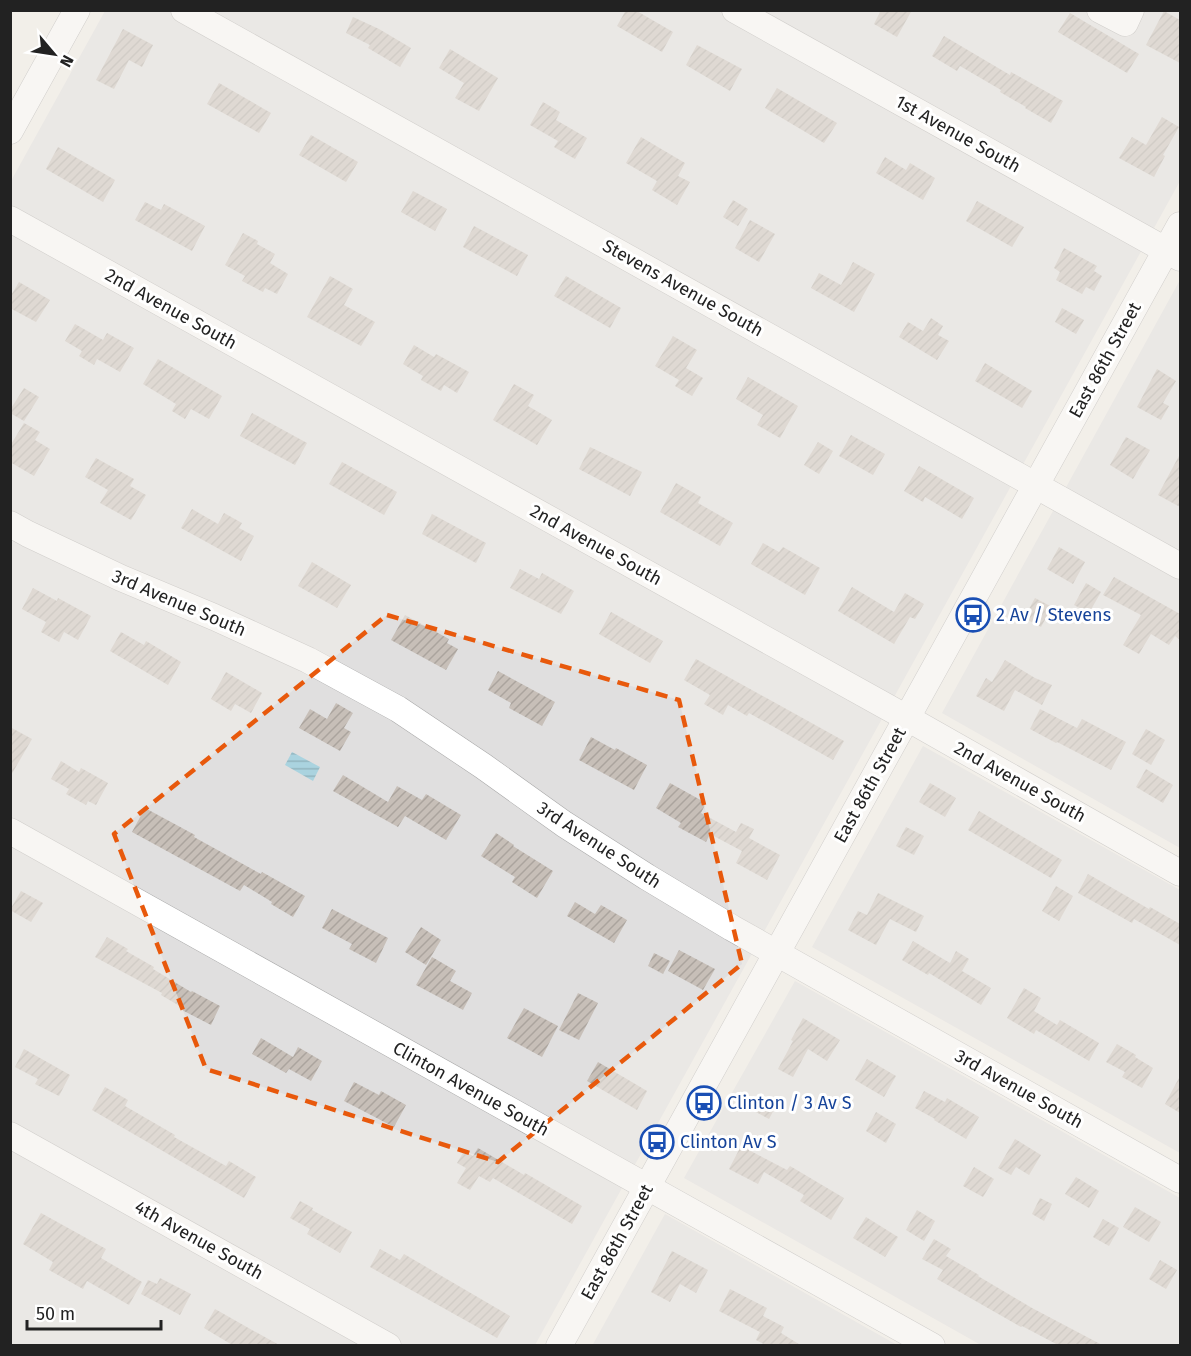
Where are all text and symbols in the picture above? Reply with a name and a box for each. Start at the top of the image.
north arrow [24,24,84,84]
text: N [56,52,78,70]
street label: 1st Avenue South [892,90,1024,178]
street label: Stevens Avenue South [599,235,767,341]
street label: 2nd Avenue South [101,264,241,354]
street label: East 86th Street [1064,298,1146,422]
street label: 2nd Avenue South [526,500,666,590]
street label: 3rd Avenue South [109,565,249,641]
bus stop icon: 2 Av / Stevens [955,597,991,633]
place label: 2 Av / Stevens [996,604,1111,626]
street label: East 86th Street [829,723,911,847]
street label: 2nd Avenue South [950,737,1090,827]
street label: 3rd Avenue South [533,797,665,893]
street label: Clinton Avenue South [389,1037,553,1141]
street label: 3rd Avenue South [951,1045,1087,1133]
bus stop icon: Clinton / 3 Av S [686,1085,722,1121]
place label: Clinton / 3 Av S [727,1092,852,1114]
bus stop icon: Clinton Av S [639,1124,675,1160]
place label: Clinton Av S [680,1131,777,1153]
street label: East 86th Street [576,1180,658,1304]
street label: 4th Avenue South [131,1196,267,1284]
scale bar [27,1293,160,1331]
text: 50 m [36,1303,75,1325]

